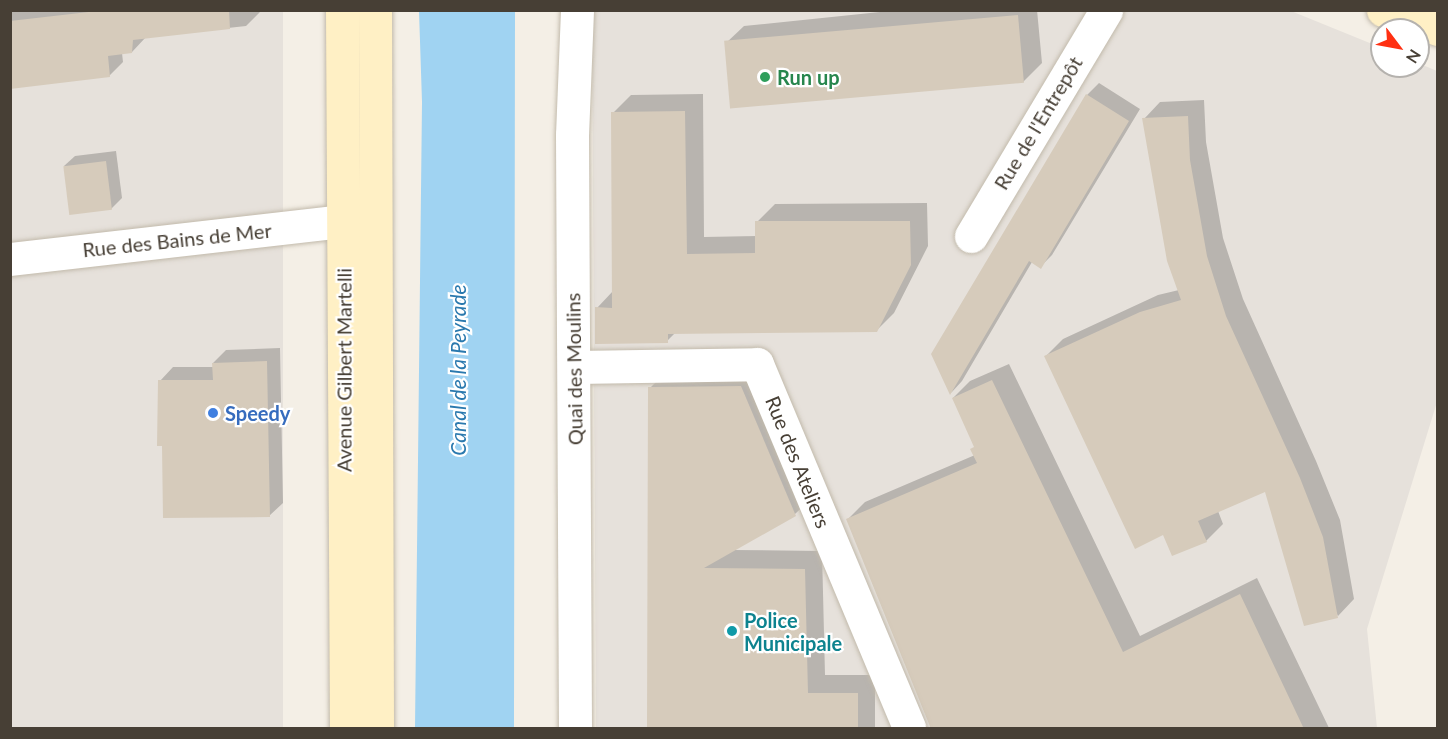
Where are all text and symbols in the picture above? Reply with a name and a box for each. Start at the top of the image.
north arrow [1370,18,1430,78]
text: N [1403,46,1425,67]
street label: Rue de l'Entrepôt [989,52,1087,194]
place label: Run up [777,65,840,89]
marker: Run up [758,70,772,84]
street label: Rue des Bains de Mer [81,218,273,262]
street label: Avenue Gilbert Martelli [332,268,356,472]
water label: Canal de la Peyrade [445,284,471,456]
street label: Quai des Moulins [561,293,587,445]
street label: Rue des Ateliers [760,392,836,532]
place label: Speedy [225,401,290,425]
marker: Speedy [206,406,220,420]
place label: Police Municipale [744,608,842,655]
marker: Police Municipale [725,624,739,638]

